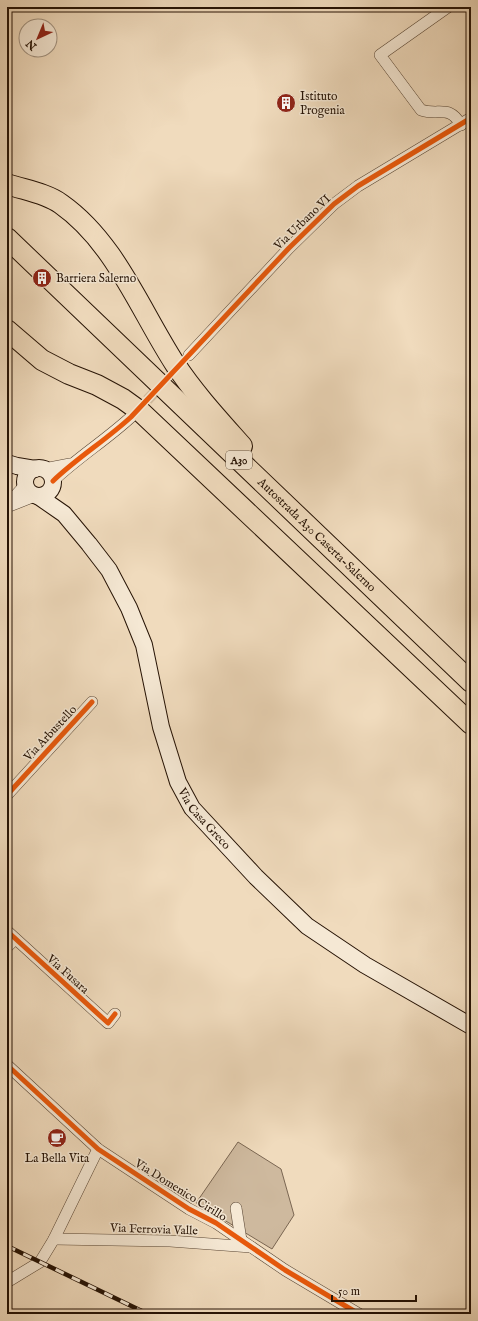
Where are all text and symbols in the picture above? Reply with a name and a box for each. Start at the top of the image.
north arrow [18,18,58,58]
text: N [23,36,41,54]
place label: Istituto Progenia [300,89,345,118]
building icon: Istituto Progenia [275,92,297,114]
street label: Via Urbano VI [270,192,334,254]
building icon: Barriera Salerno [31,267,53,289]
place label: Barriera Salerno [56,271,137,286]
road number: A30 [226,451,252,469]
street label: Autostrada A30 Caserta-Salerno [253,474,379,595]
street label: Via Arbustello [20,702,80,765]
street label: Via Casa Greco [174,784,234,853]
street label: Via Fusara [43,951,92,998]
cafe icon: La Bella Vita [46,1127,68,1149]
place label: La Bella Vita [25,1151,90,1166]
street label: Via Domenico Cirillo [131,1155,230,1225]
street label: Via Ferrovia Valle [109,1220,199,1239]
scale bar [332,1277,416,1303]
text: 50 m [338,1284,360,1299]

